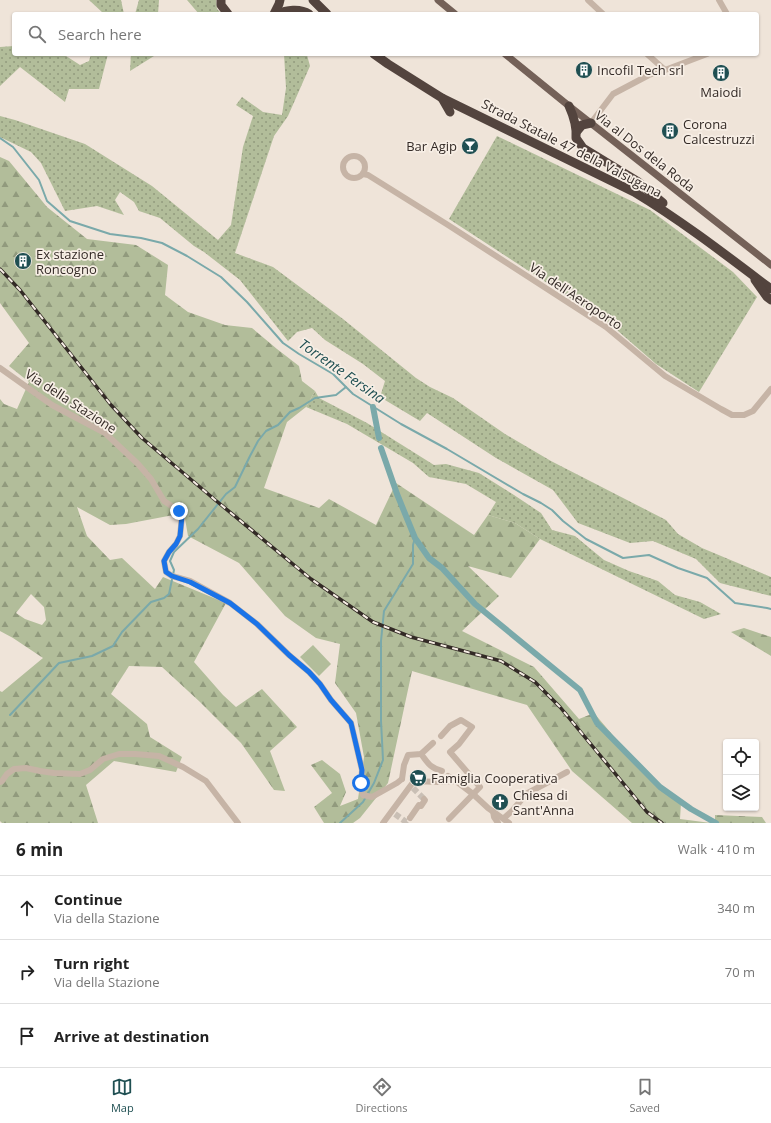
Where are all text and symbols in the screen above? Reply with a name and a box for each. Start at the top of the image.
search box [12,12,759,56]
icon: search [26,23,48,45]
text: Search here [58,24,142,44]
building icon: Incofil Tech srl [574,60,594,80]
place label: Incofil Tech srl [597,61,684,79]
building icon: Maiodi [711,63,731,83]
place label: Maiodi [700,83,742,101]
street label: Strada Statale 47 della Valsugana [479,95,665,201]
street label: Via al Dos dela Roda [591,106,699,196]
place label: Corona Calcestruzzi [683,115,755,148]
building icon: Corona Calcestruzzi [660,121,680,141]
bar icon: Bar Agip [460,136,480,156]
place label: Bar Agip [406,137,457,155]
place label: Ex stazione Roncogno [36,245,104,278]
building icon: Ex stazione Roncogno [13,251,33,271]
street label: Via dell'Aeroporto [526,258,626,334]
water label: Torrente Fersina [295,334,389,407]
street label: Via della Stazione [22,365,120,437]
route end [170,502,188,520]
map controls [723,739,759,811]
button: locate [723,739,759,775]
supermarket icon: Famiglia Cooperativa [408,768,428,788]
place label: Famiglia Cooperativa [431,769,558,787]
route start [352,774,370,792]
button: layers [723,775,759,811]
place label: Chiesa di Sant'Anna [513,786,574,819]
church icon: Chiesa di Sant'Anna [490,792,510,812]
text: 6 min [16,838,63,861]
text: Walk · 410 m [678,840,755,858]
text: Continue [54,889,122,909]
icon: ahead [16,897,38,919]
text: 340 m [717,899,755,917]
text: Via della Stazione [54,909,160,927]
text: Turn right [54,953,129,973]
icon: right [16,961,38,983]
text: 70 m [725,963,755,981]
text: Via della Stazione [54,973,160,991]
icon: arrive [16,1025,38,1047]
text: Arrive at destination [54,1026,209,1046]
tab: Map [111,1076,134,1115]
tab: Directions [356,1076,408,1115]
tab: Saved [629,1076,660,1115]

